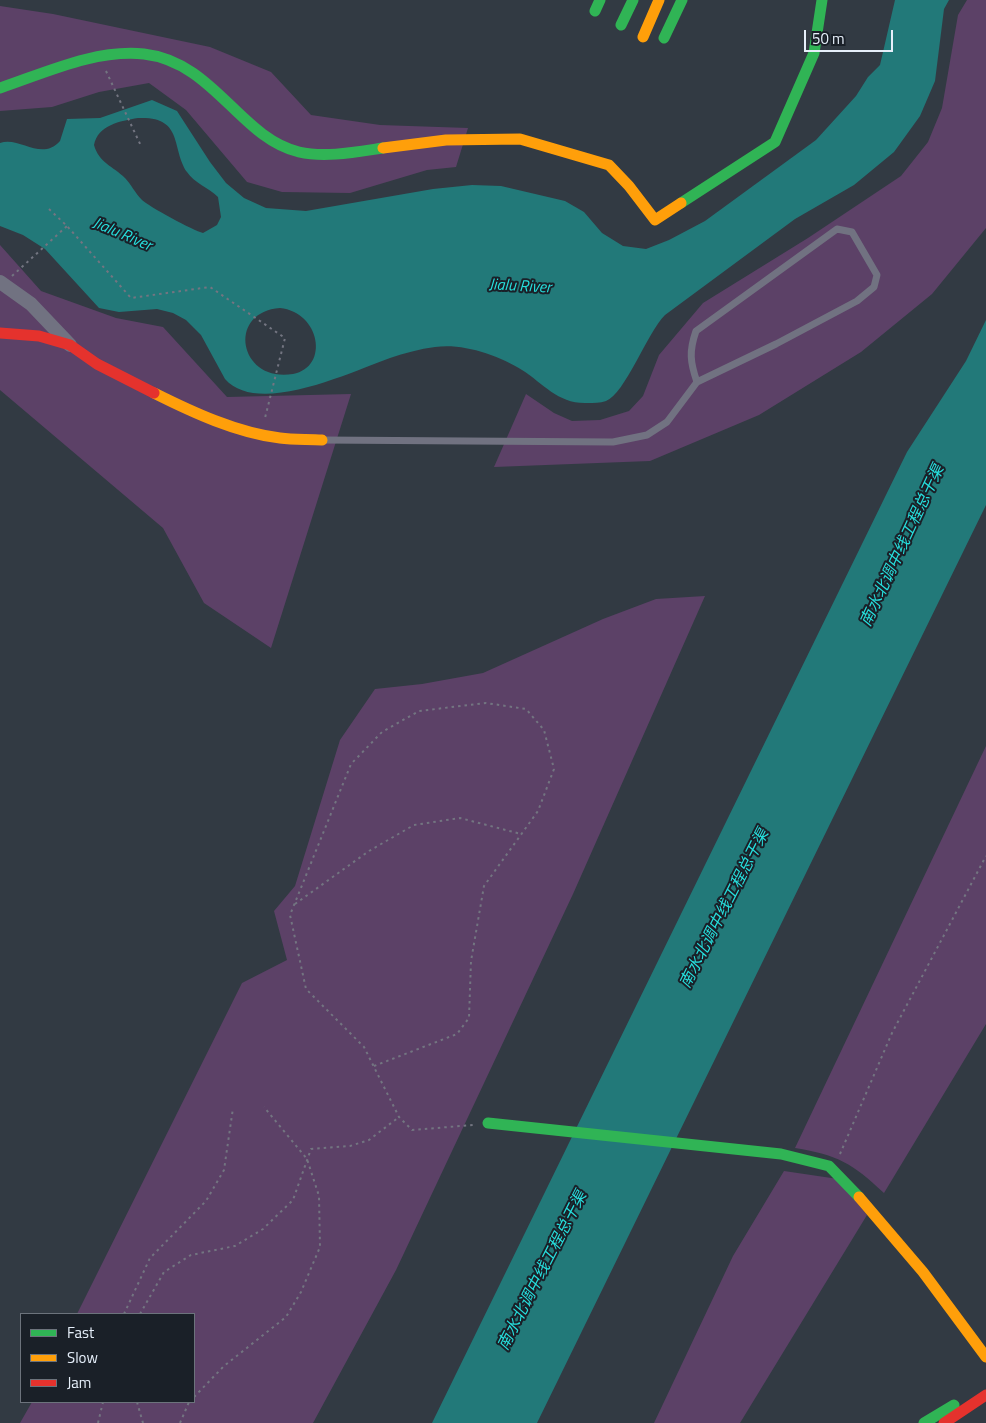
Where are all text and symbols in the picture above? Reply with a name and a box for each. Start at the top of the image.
scale bar [806,20,895,52]
text: 50 m [812,27,845,50]
water label: Jialu River [90,214,154,256]
water label: Jialu River [488,276,552,298]
water label: 南水北调中线工程总干渠 [857,462,949,630]
water label: 南水北调中线工程总干渠 [676,826,774,992]
water label: 南水北调中线工程总干渠 [494,1188,592,1354]
legend [20,1313,195,1403]
text: Fast [67,1321,94,1344]
text: Slow [67,1346,98,1369]
text: Jam [67,1371,91,1394]

